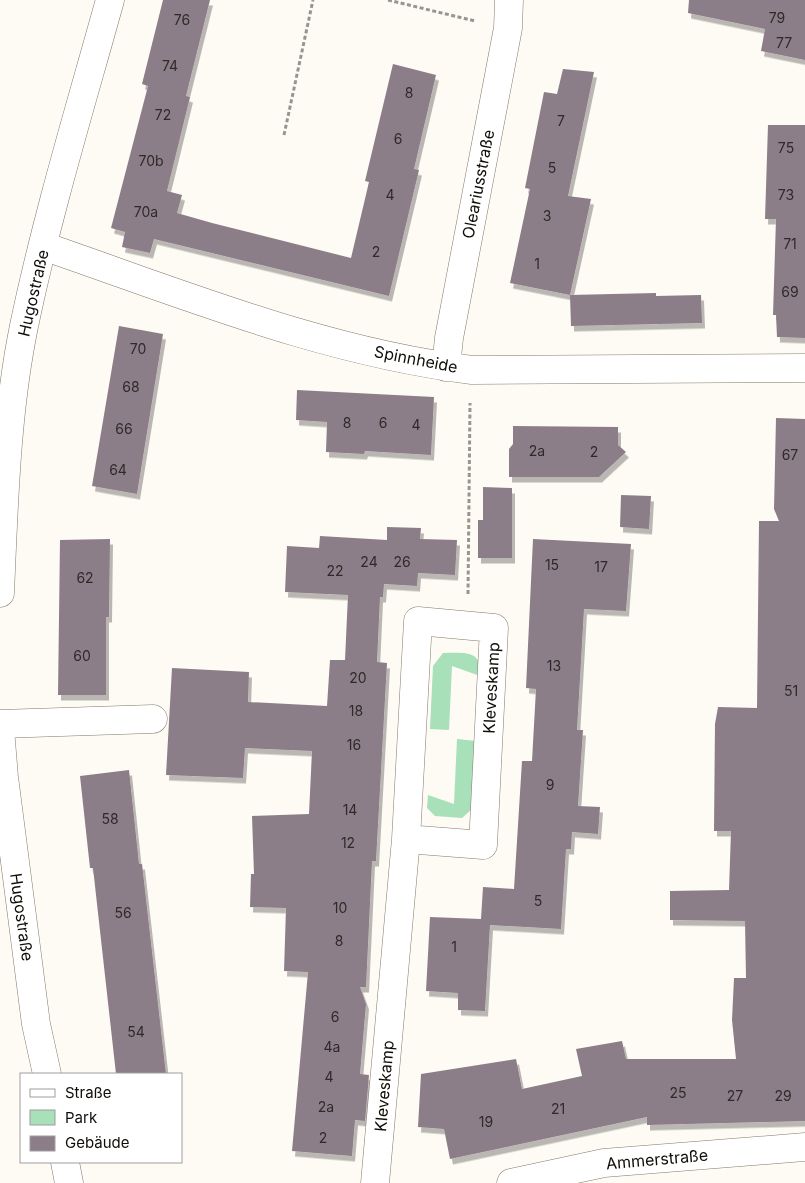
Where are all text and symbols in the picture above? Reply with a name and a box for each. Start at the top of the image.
house number: 79 [769,9,785,26]
house number: 76 [174,11,190,28]
house number: 77 [776,34,792,51]
house number: 74 [162,57,178,74]
house number: 8 [405,84,413,101]
house number: 72 [155,106,171,123]
house number: 7 [557,112,565,129]
street label: Oleariusstraße [458,128,498,240]
house number: 6 [394,130,402,147]
house number: 75 [778,139,794,156]
house number: 70b [138,152,164,169]
house number: 5 [548,159,556,176]
house number: 4 [385,186,395,203]
house number: 73 [778,186,794,203]
house number: 70a [134,203,158,220]
house number: 3 [543,207,551,224]
house number: 71 [783,235,797,252]
house number: 2 [372,243,380,260]
street label: Hugostraße [13,248,53,338]
house number: 1 [534,255,540,272]
house number: 69 [781,283,799,300]
house number: 70 [130,340,146,357]
street label: Spinnheide [373,341,459,377]
house number: 68 [122,378,140,395]
house number: 8 [343,414,351,431]
house number: 6 [379,414,387,431]
house number: 4 [411,416,421,433]
house number: 66 [115,420,133,437]
house number: 2a [529,442,545,459]
house number: 2 [590,443,598,460]
house number: 67 [782,446,798,463]
house number: 64 [109,461,127,478]
house number: 24 [360,553,378,570]
house number: 26 [393,553,411,570]
house number: 15 [545,556,559,573]
house number: 17 [594,558,608,575]
house number: 22 [326,562,344,579]
house number: 62 [76,569,94,586]
street label: Kleveskamp [479,642,503,734]
house number: 60 [73,647,91,664]
house number: 13 [547,657,561,674]
house number: 20 [349,669,367,686]
house number: 51 [784,682,798,699]
house number: 18 [349,702,363,719]
house number: 16 [347,736,361,753]
house number: 9 [546,776,554,793]
house number: 14 [343,801,357,818]
house number: 58 [101,810,119,827]
house number: 12 [341,834,355,851]
street label: Hugostraße [6,872,38,962]
house number: 5 [534,892,542,909]
house number: 10 [333,899,347,916]
house number: 56 [114,904,132,921]
house number: 8 [335,932,343,949]
house number: 1 [451,938,457,955]
house number: 6 [331,1008,339,1025]
house number: 54 [127,1023,145,1040]
house number: 4a [324,1038,340,1055]
street label: Kleveskamp [370,1039,398,1133]
house number: 4 [324,1068,334,1085]
legend [20,1073,182,1163]
text: Straße [65,1083,112,1102]
house number: 25 [669,1084,687,1101]
house number: 27 [727,1087,743,1104]
house number: 29 [774,1087,792,1104]
house number: 2a [318,1098,334,1115]
house number: 21 [551,1100,565,1117]
text: Park [65,1108,98,1127]
house number: 19 [479,1113,493,1130]
house number: 2 [319,1129,327,1146]
text: Gebäude [65,1133,130,1152]
street label: Ammerstraße [605,1145,709,1173]

